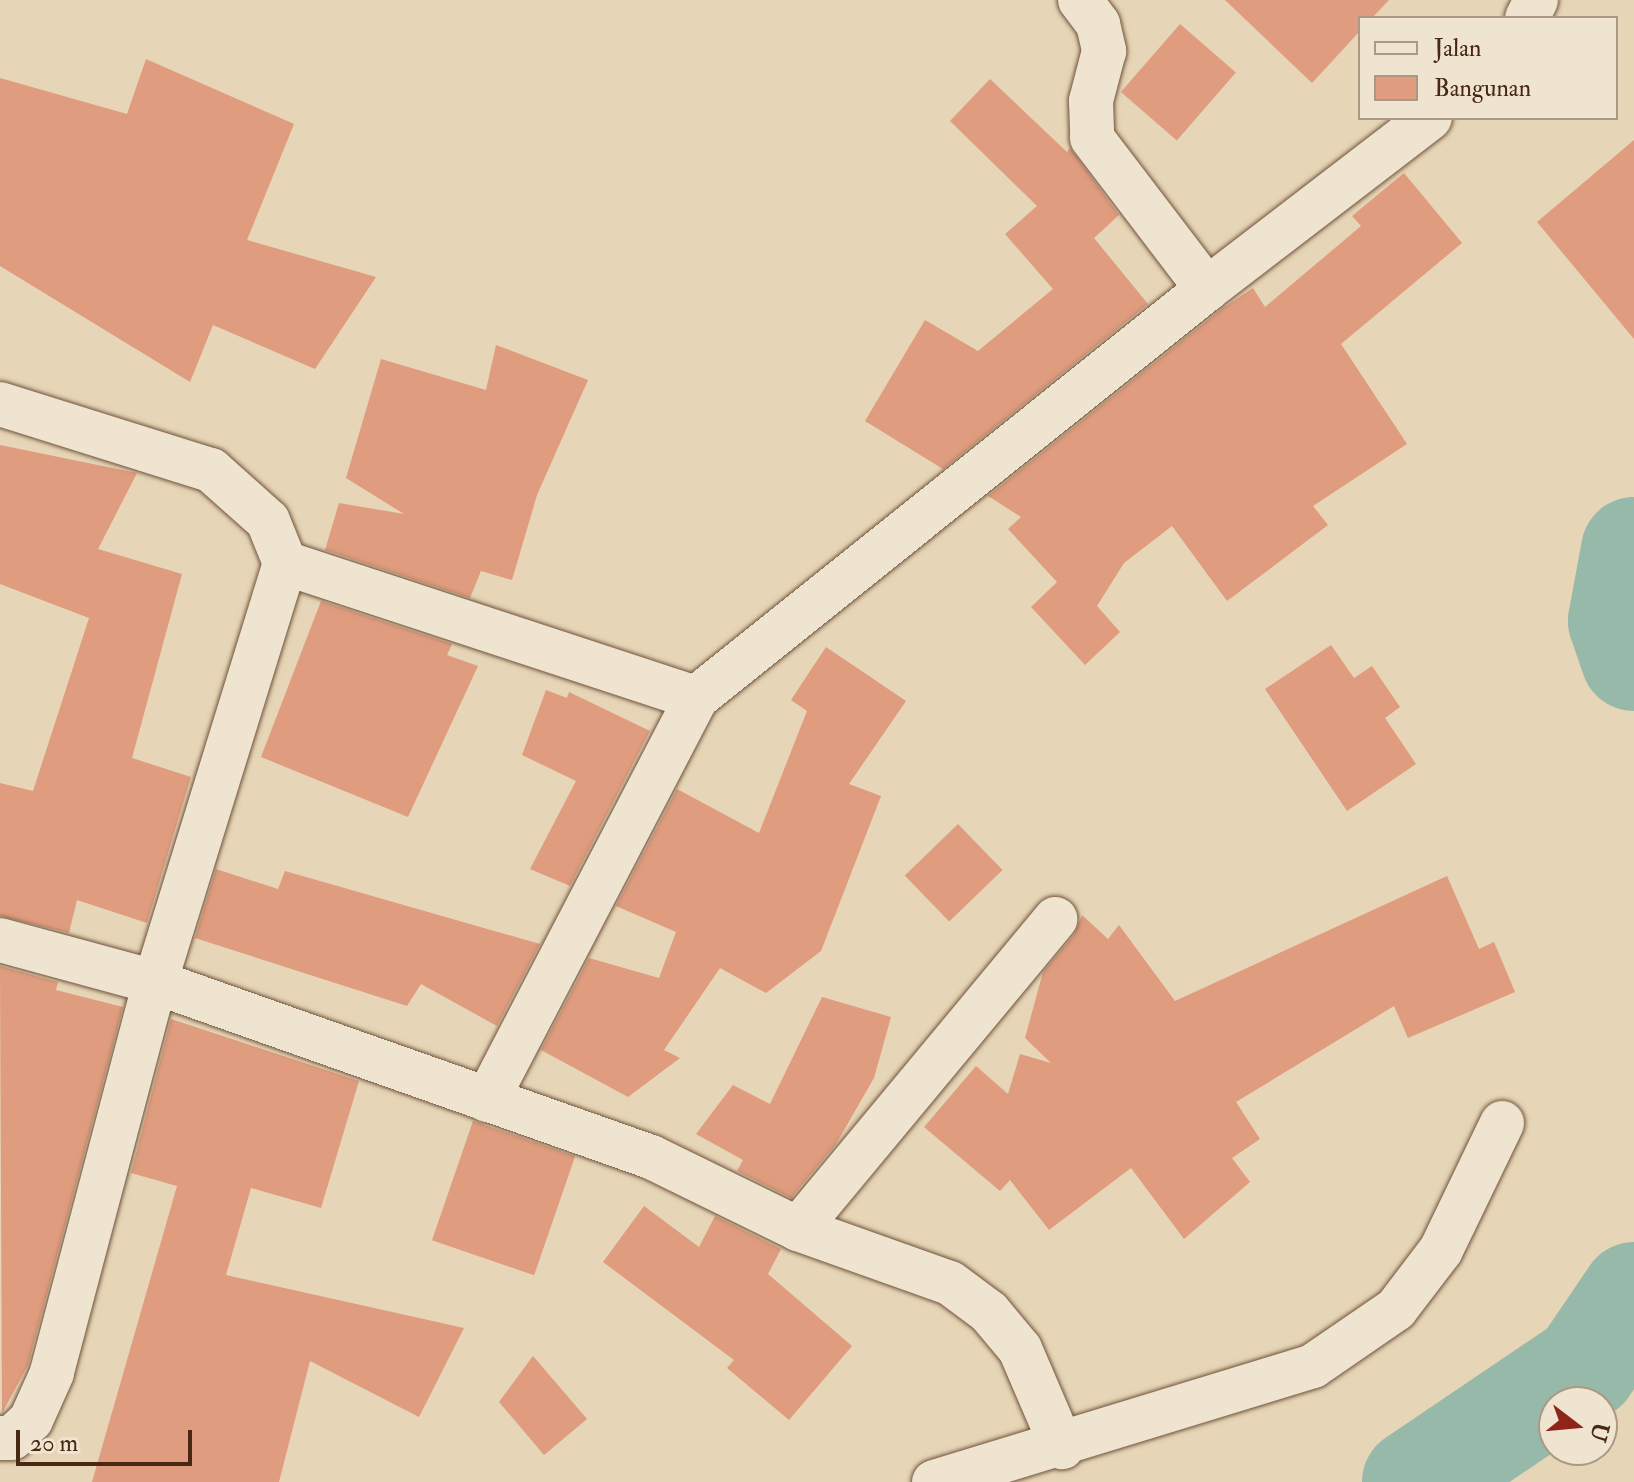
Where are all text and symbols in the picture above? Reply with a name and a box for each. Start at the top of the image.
legend [1358,16,1618,120]
text: Jalan [1434,33,1481,64]
text: Bangunan [1434,73,1531,104]
north arrow [1538,1386,1618,1466]
scale bar [20,1414,196,1464]
text: U [1583,1419,1615,1445]
text: 20 m [30,1428,78,1459]

